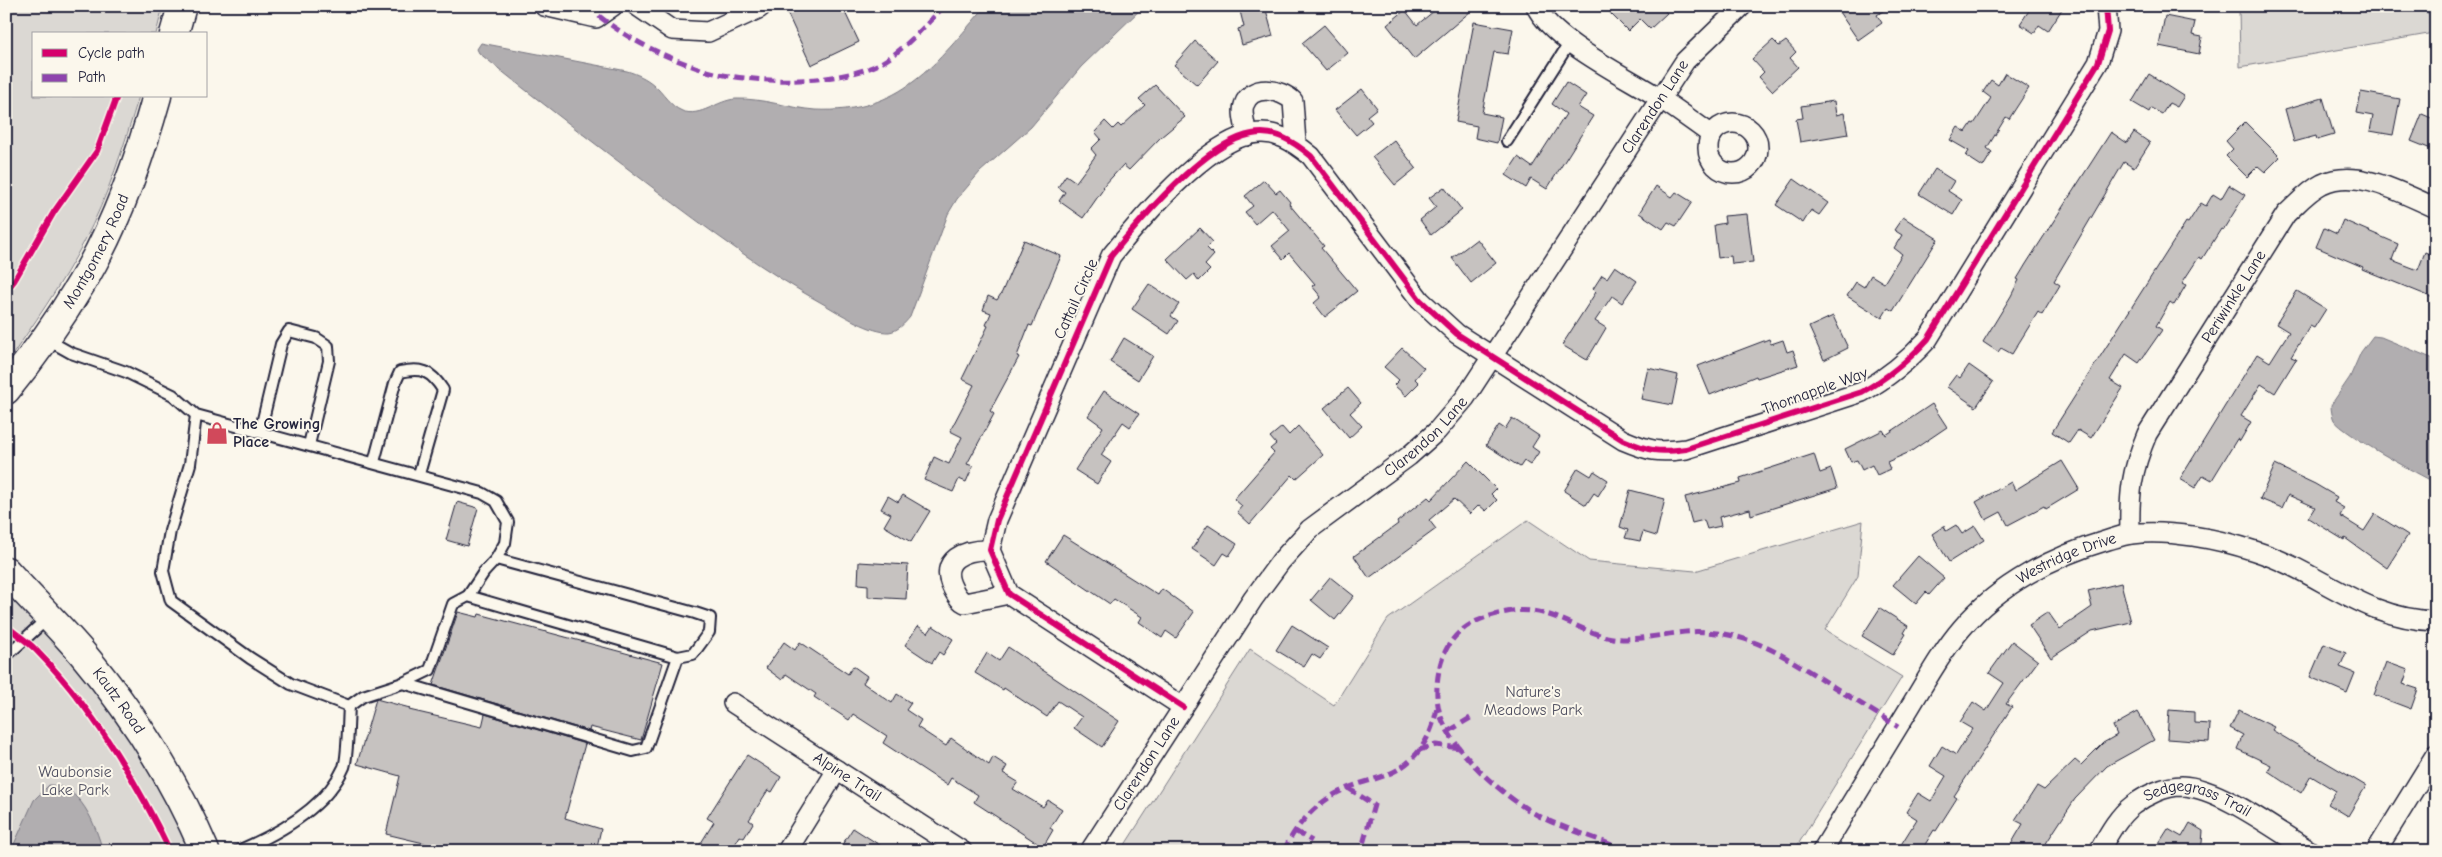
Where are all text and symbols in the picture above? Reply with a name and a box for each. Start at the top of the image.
legend [32,32,208,98]
text: Cycle path [78,44,145,62]
street label: Clarendon Lane [1618,56,1692,157]
text: Path [78,68,106,86]
street label: Montgomery Road [59,191,133,312]
street label: Periwinkle Lane [2198,247,2270,346]
street label: Cattail Circle [1050,256,1102,342]
street label: Thornapple Way [1760,363,1871,418]
street label: Clarendon Lane [1380,393,1471,480]
place label: The Growing Place [233,415,320,451]
shop icon: The Growing Place [204,420,230,446]
street label: Westridge Drive [2013,529,2118,588]
street label: Kautz Road [89,664,148,737]
park label: Nature's Meadows Park [1484,683,1583,719]
street label: Clarendon Lane [1109,713,1184,814]
street label: Alpine Trail [810,748,884,805]
park label: Waubonsie Lake Park [38,763,112,799]
street label: Sedgegrass Trail [2140,777,2254,821]

